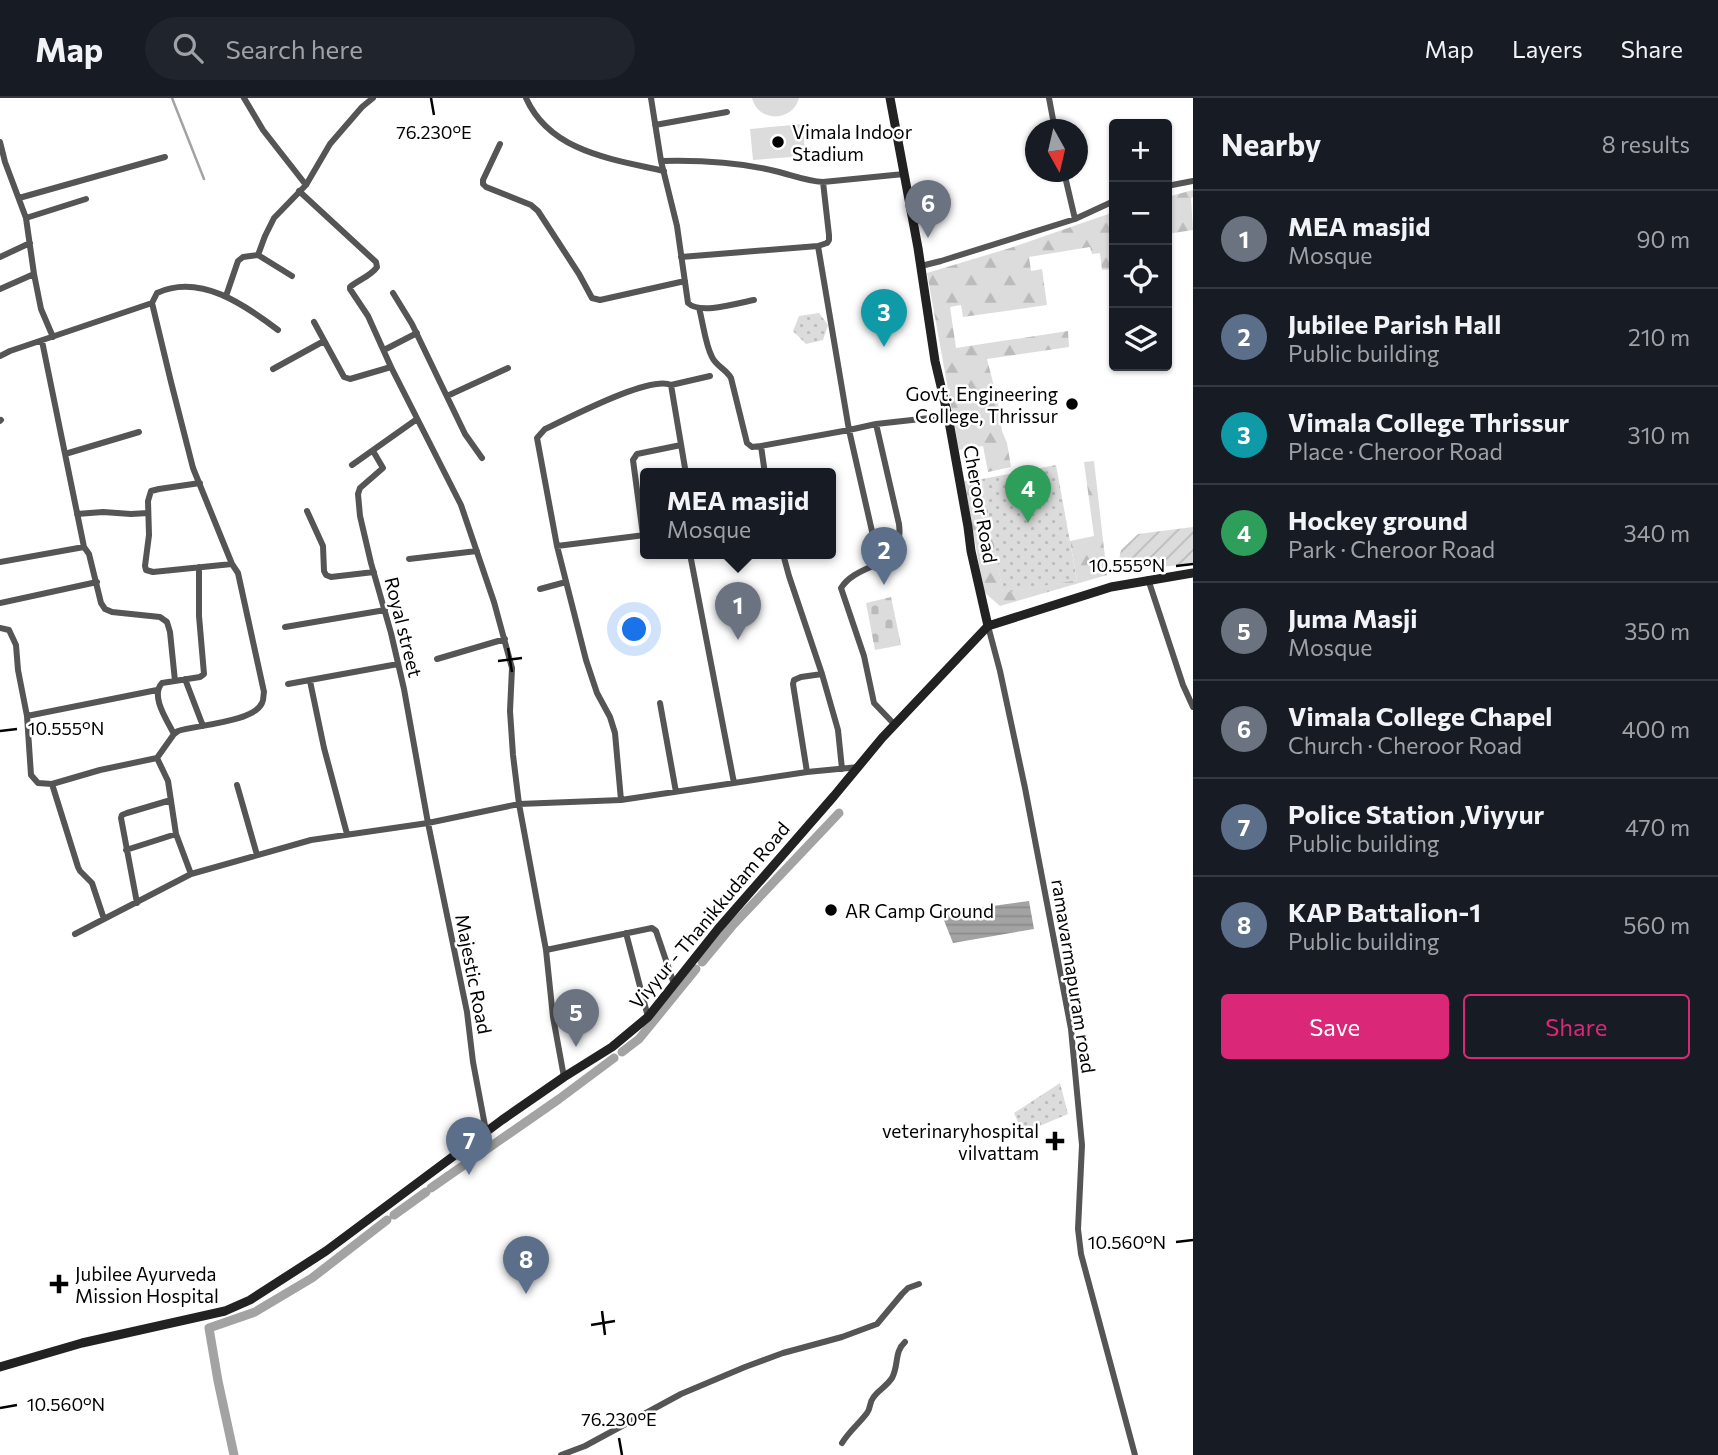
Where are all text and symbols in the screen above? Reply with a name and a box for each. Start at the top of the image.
search box [145,17,635,80]
text: Map [35,28,103,69]
icon: search [169,29,207,67]
text: Search here [225,33,363,64]
text: Map [1425,34,1474,63]
text: Layers [1512,34,1583,63]
text: Share [1621,34,1683,63]
north arrow [1025,119,1088,182]
map controls [1109,119,1172,371]
button: + [1109,119,1172,182]
place label: Vimala Indoor Stadium [792,120,913,165]
text: 76.230°E [396,121,472,143]
text: Nearby [1221,125,1321,162]
text: 8 results [1602,130,1690,158]
marker: Vimala Indoor Stadium [770,134,786,150]
pin: 6 [905,180,951,238]
button: − [1109,182,1172,245]
text: MEA masjid [1288,210,1430,241]
text: 1 [1239,225,1249,253]
text: 90 m [1637,225,1690,253]
text: Mosque [1288,241,1372,269]
button: locate [1109,245,1172,308]
pin: 3 [861,289,907,347]
button: layers [1109,308,1172,371]
text: Jubilee Parish Hall [1288,308,1501,339]
text: 2 [1237,323,1251,351]
text: 210 m [1628,323,1690,351]
text: Public building [1288,339,1439,367]
place label: Govt. Engineering College, Thrissur [905,382,1058,427]
marker: Govt. Engineering College, Thrissur [1064,396,1080,412]
text: Vimala College Thrissur [1288,406,1569,437]
text: 3 [1237,421,1251,449]
text: 310 m [1628,421,1690,449]
text: Place · Cheroor Road [1288,437,1503,465]
street label: Cheroor Road [959,443,1003,565]
pin: 4 [1005,465,1051,523]
popup [640,468,836,559]
text: MEA masjid [667,484,809,515]
text: Hockey ground [1288,504,1468,535]
text: Mosque [667,515,751,543]
text: 4 [1237,519,1251,547]
text: 340 m [1624,519,1690,547]
pin: 2 [861,527,907,585]
text: Park · Cheroor Road [1288,535,1495,563]
text: 10.555°N [1089,554,1165,576]
street label: Royal street [380,574,428,680]
pin: 1 [715,582,761,640]
text: Juma Masji [1288,602,1418,633]
your location [617,612,651,646]
text: 5 [1237,617,1251,645]
text: 350 m [1624,617,1690,645]
text: Mosque [1288,633,1372,661]
text: Vimala College Chapel [1288,700,1552,731]
text: 6 [1237,715,1251,743]
text: 400 m [1622,715,1690,743]
text: 10.555°N [28,717,104,739]
text: Church · Cheroor Road [1288,731,1522,759]
text: Police Station ,Viyyur [1288,798,1544,829]
text: 7 [1238,813,1250,841]
text: 470 m [1625,813,1690,841]
street label: Viyyur - Thanikkudam Road [624,817,794,1013]
text: Public building [1288,829,1439,857]
street label: ramavarmapuram road [1047,877,1101,1075]
text: KAP Battalion-1 [1288,896,1481,927]
place label: AR Camp Ground [845,899,994,922]
marker: AR Camp Ground [823,902,839,918]
text: 8 [1237,911,1251,939]
text: 560 m [1623,911,1690,939]
street label: Majestic Road [451,912,497,1036]
text: Public building [1288,927,1439,955]
pin: 5 [553,989,599,1047]
button: Save [1221,994,1449,1059]
button: Share [1463,994,1690,1059]
pin: 7 [446,1117,492,1175]
place label: veterinaryhospital vilvattam [882,1119,1039,1164]
marker: veterinaryhospital vilvattam [1045,1131,1065,1151]
text: 10.560°N [1088,1231,1166,1253]
pin: 8 [503,1236,549,1294]
place label: Jubilee Ayurveda Mission Hospital [75,1262,219,1307]
marker: Jubilee Ayurveda Mission Hospital [49,1274,69,1294]
text: 10.560°N [27,1393,105,1415]
text: 76.230°E [581,1408,657,1430]

